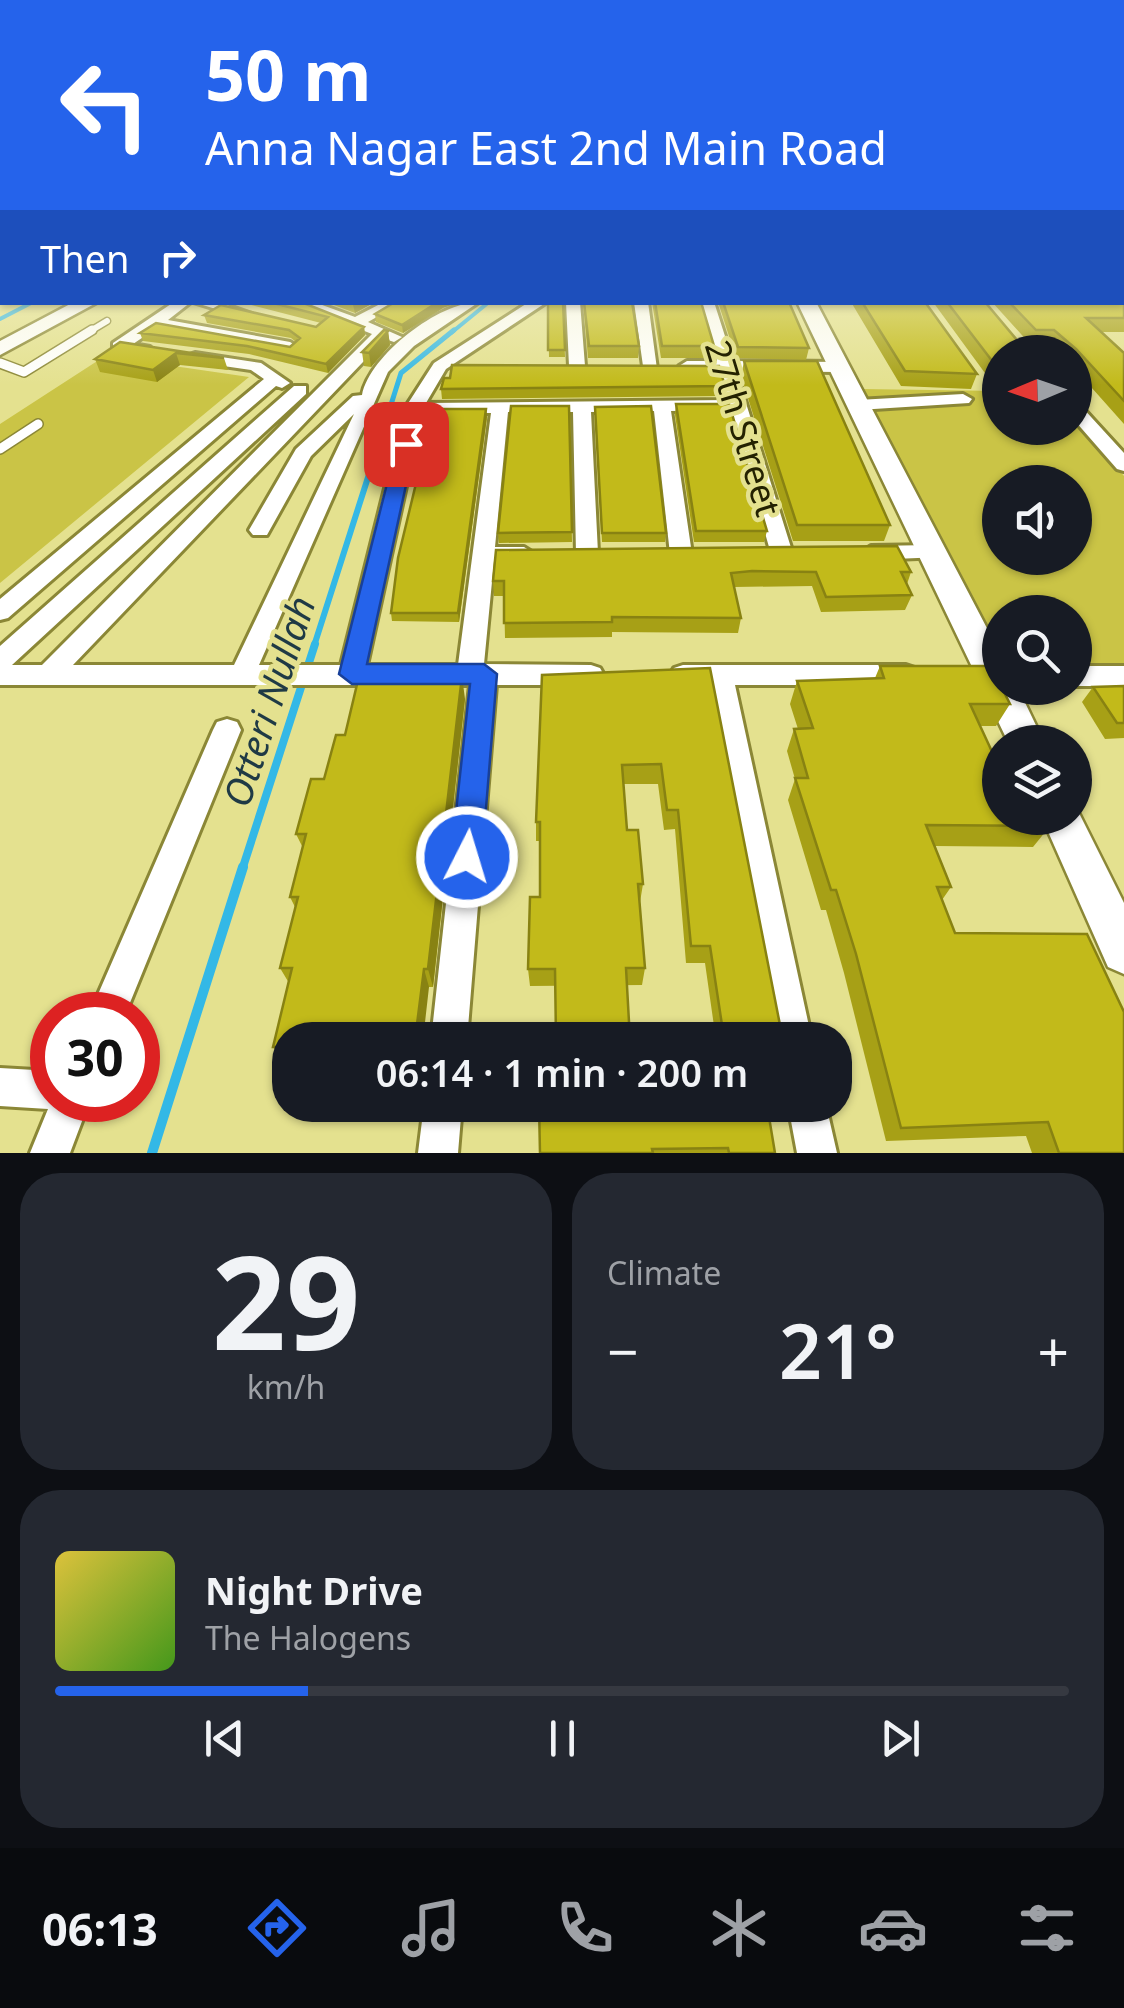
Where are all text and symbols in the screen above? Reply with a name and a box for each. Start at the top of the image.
text: 50 m [205,26,372,122]
icon: left [40,40,170,170]
text: Anna Nagar East 2nd Main Road [205,117,887,178]
icon: right [150,230,205,285]
text: Then [40,232,130,284]
street label: 27th Street [695,335,793,521]
north arrow [982,335,1092,445]
map controls [982,335,1092,835]
pin [364,402,449,487]
icon: arrive [379,417,434,472]
button: sound [982,465,1092,575]
water label: Otteri Nullah [210,589,326,813]
button: search [982,595,1092,705]
button: layers [982,725,1092,835]
position arrow [415,805,519,909]
speed limit sign: 30 [30,992,160,1122]
text: 06:14 · 1 min · 200 m [376,1046,748,1098]
text: 29 [212,1211,360,1388]
text: Climate [607,1251,721,1294]
text: 21° [779,1299,897,1401]
text: − [607,1313,638,1388]
text: + [1038,1313,1069,1388]
text: km/h [247,1365,325,1408]
text: Night Drive [205,1564,423,1616]
text: The Halogens [205,1616,411,1659]
icon: previous [197,1711,252,1766]
icon: pause [535,1711,590,1766]
icon: next [873,1711,928,1766]
icon: directions [242,1893,312,1963]
icon: music [396,1893,466,1963]
icon: phone [550,1893,620,1963]
icon: climate [704,1893,774,1963]
icon: car [858,1893,928,1963]
icon: filters [1012,1893,1082,1963]
text: 06:13 [42,1898,158,1959]

